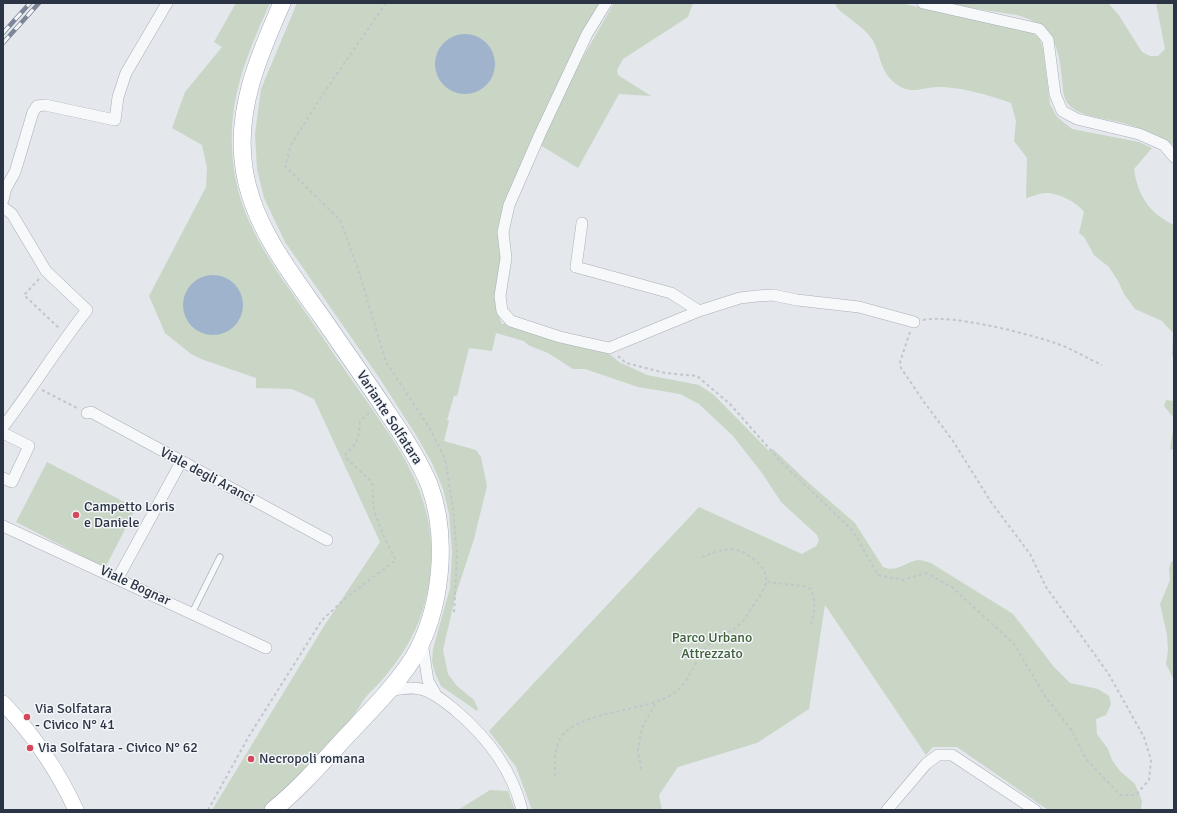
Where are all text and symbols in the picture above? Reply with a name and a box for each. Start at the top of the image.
street label: Variante Solfatara [352,368,426,468]
street label: Viale degli Aranci [157,444,257,508]
place label: Campetto Loris e Daniele [84,499,175,532]
marker: Campetto Loris e Daniele [71,510,81,520]
street label: Viale Bognar [97,562,173,610]
park label: Parco Urbano Attrezzato [672,630,752,662]
place label: Via Solfatara - Civico N° 41 [35,701,115,734]
marker: Via Solfatara - Civico N° 41 [22,712,32,722]
place label: Via Solfatara - Civico N° 62 [38,740,198,756]
marker: Via Solfatara - Civico N° 62 [25,743,35,753]
place label: Necropoli romana [259,751,365,767]
marker: Necropoli romana [246,754,256,764]

